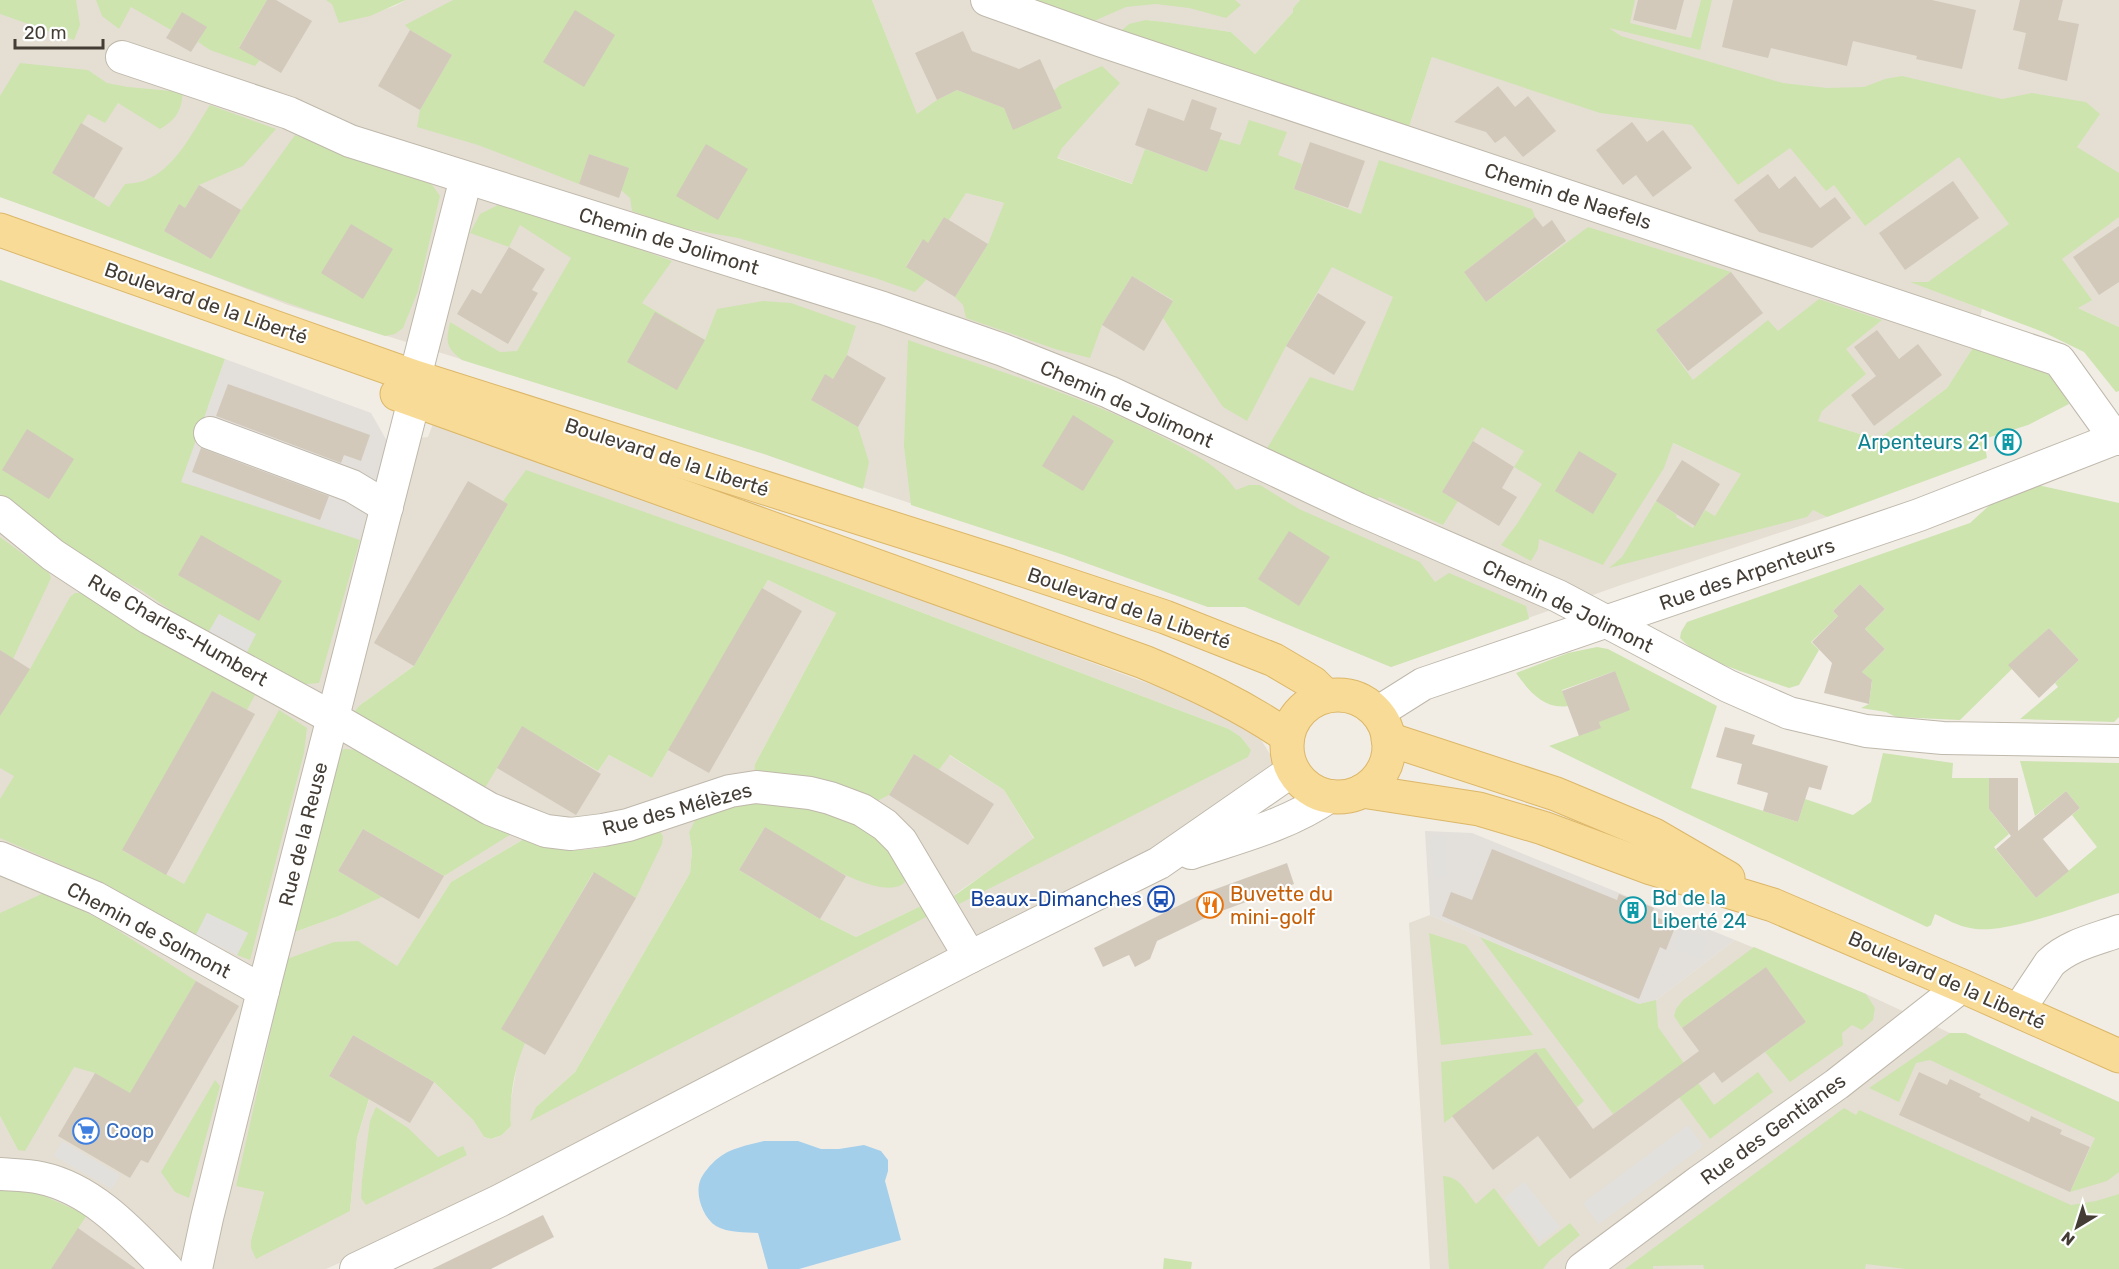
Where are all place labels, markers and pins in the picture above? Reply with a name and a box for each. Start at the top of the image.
building icon: Arpenteurs 21 [1993,427,2023,457]
place label: Arpenteurs 21 [1858,430,1988,454]
place label: Buvette du mini-golf [1230,882,1333,929]
bus stop icon: Beaux-Dimanches [1146,884,1176,914]
place label: Bd de la Liberté 24 [1652,886,1747,933]
place label: Beaux-Dimanches [970,887,1142,911]
restaurant icon: Buvette du mini-golf [1195,890,1225,920]
building icon: Bd de la Liberté 24 [1618,895,1648,925]
supermarket icon: Coop [71,1116,101,1146]
place label: Coop [106,1119,154,1143]

